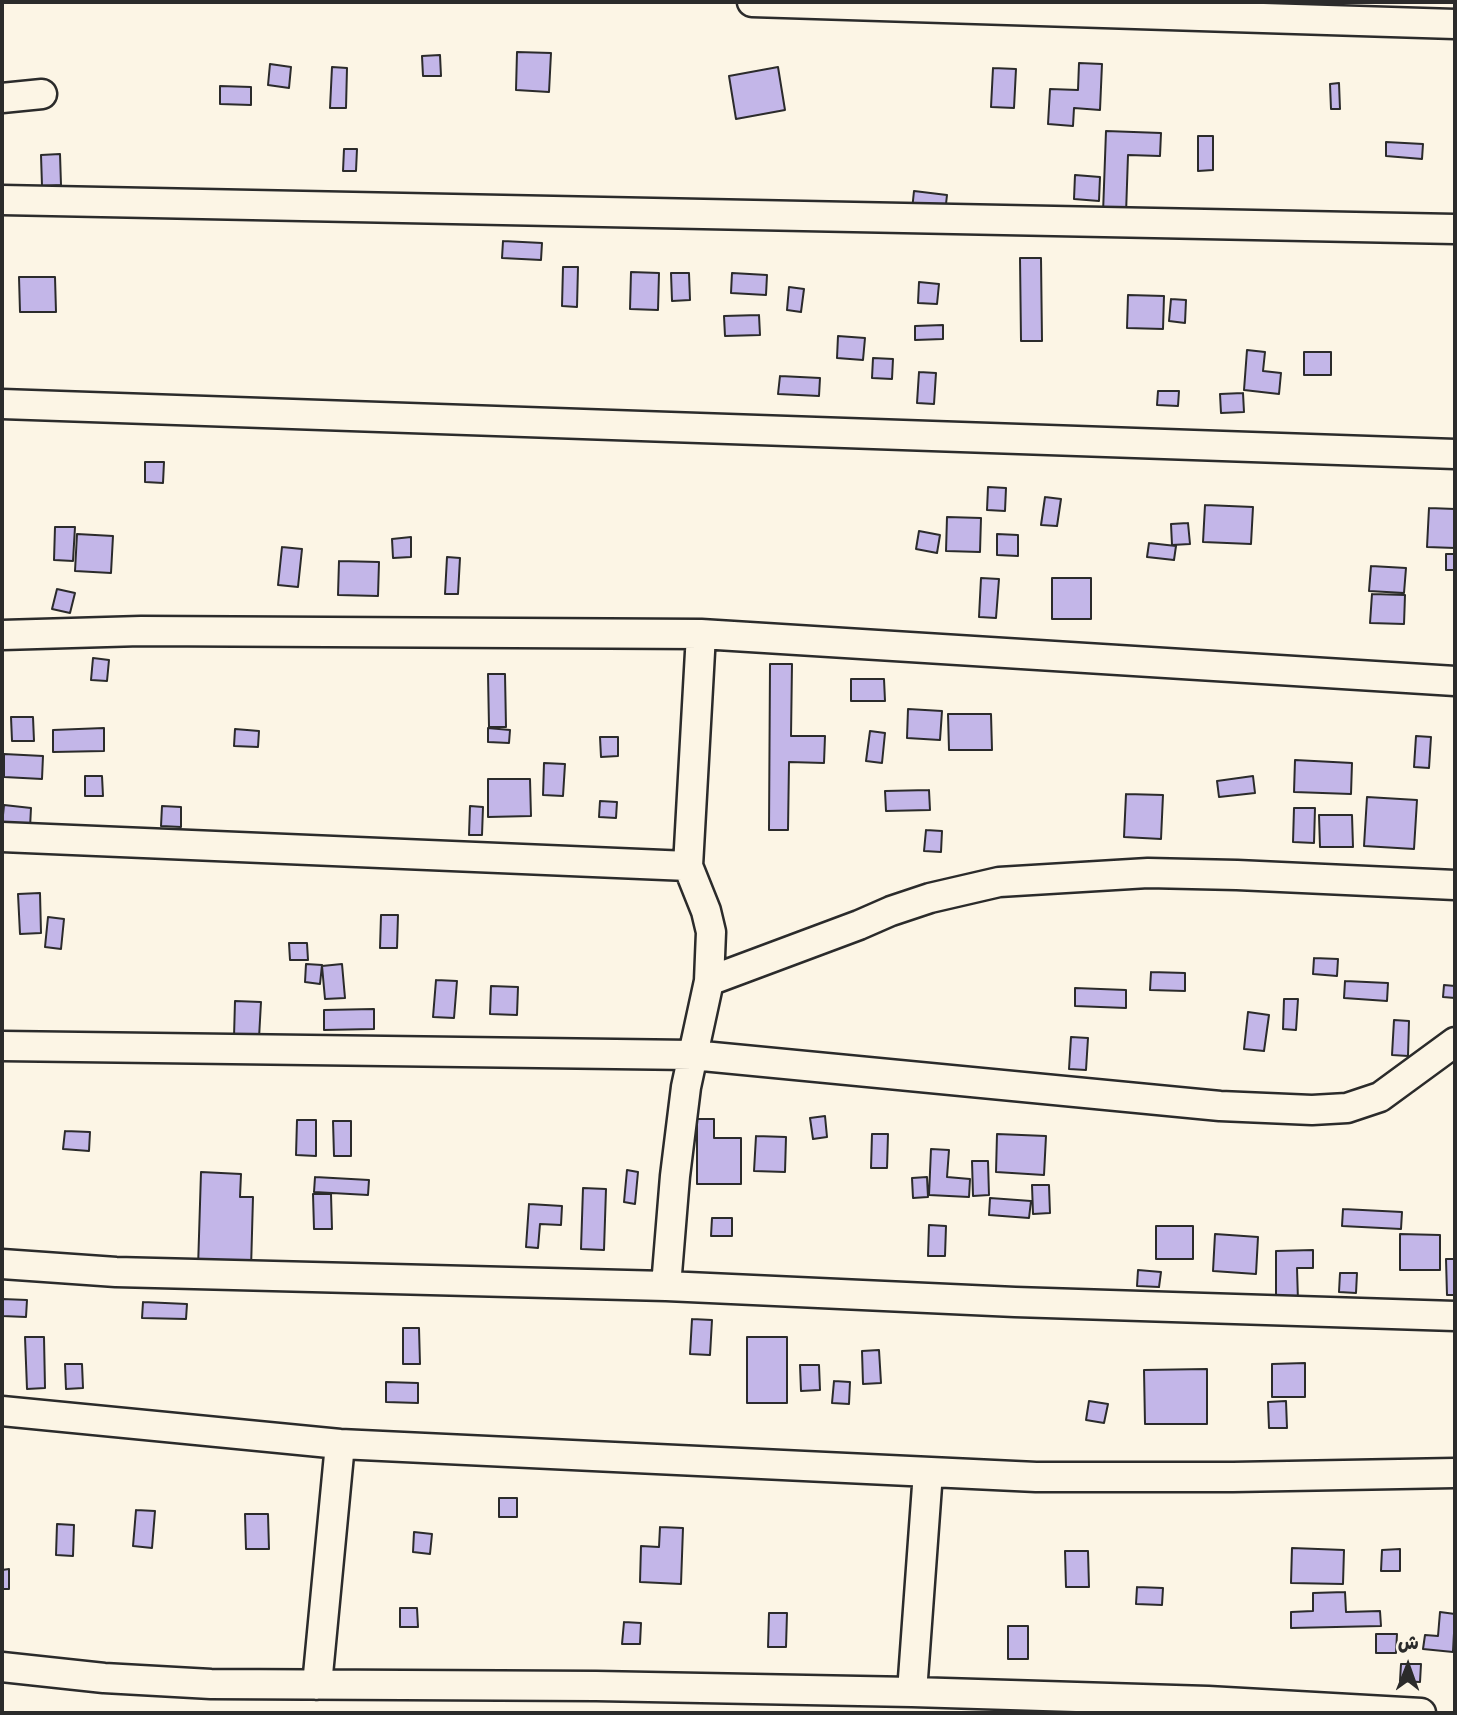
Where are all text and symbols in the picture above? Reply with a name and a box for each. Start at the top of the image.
north arrow [1373,1631,1443,1701]
text: ش [1398,1631,1419,1658]

